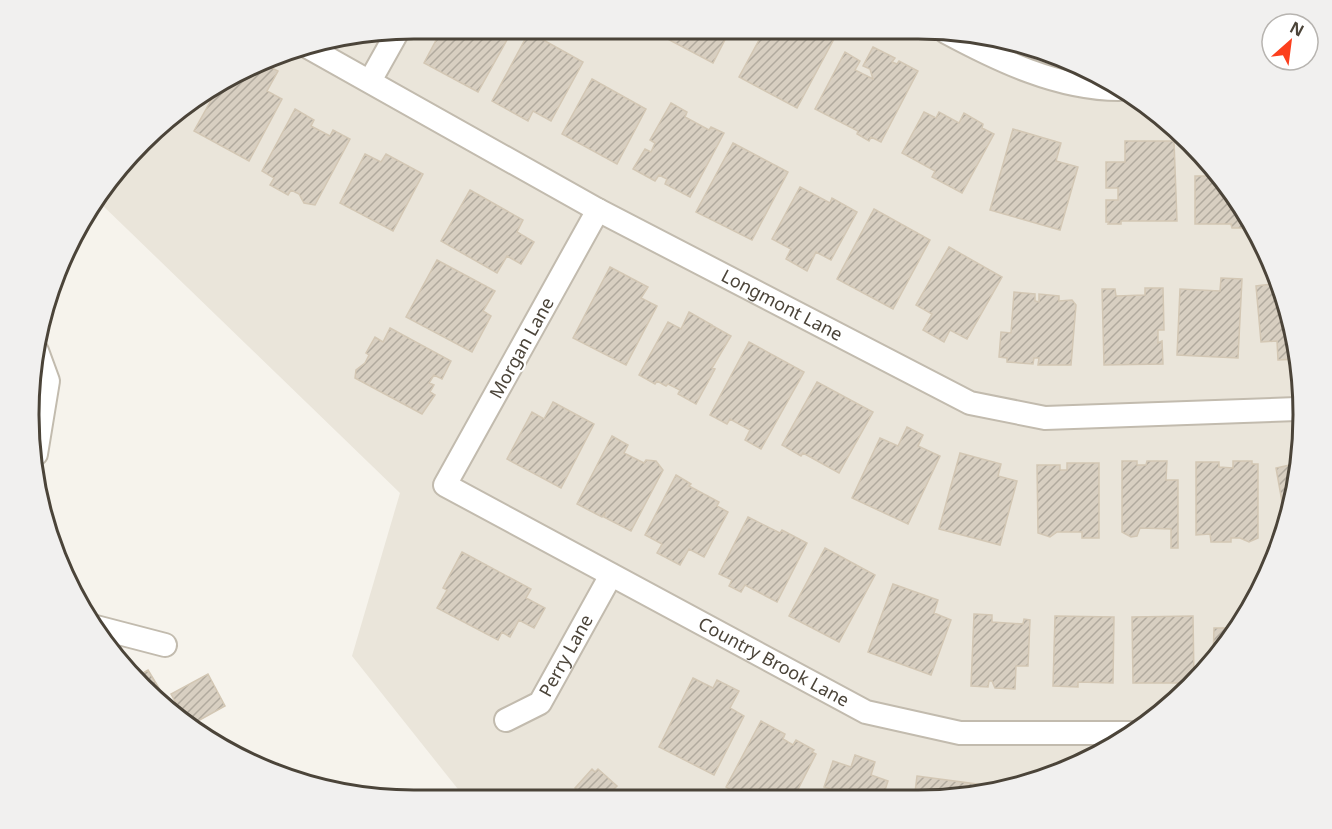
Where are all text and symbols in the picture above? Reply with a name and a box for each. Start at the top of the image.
north arrow [1260,12,1320,72]
text: N [1286,16,1308,42]
street label: Longmont Lane [718,263,847,346]
street label: Morgan Lane [483,293,559,402]
street label: Perry Lane [533,610,598,701]
street label: Country Brook Lane [694,611,854,712]

